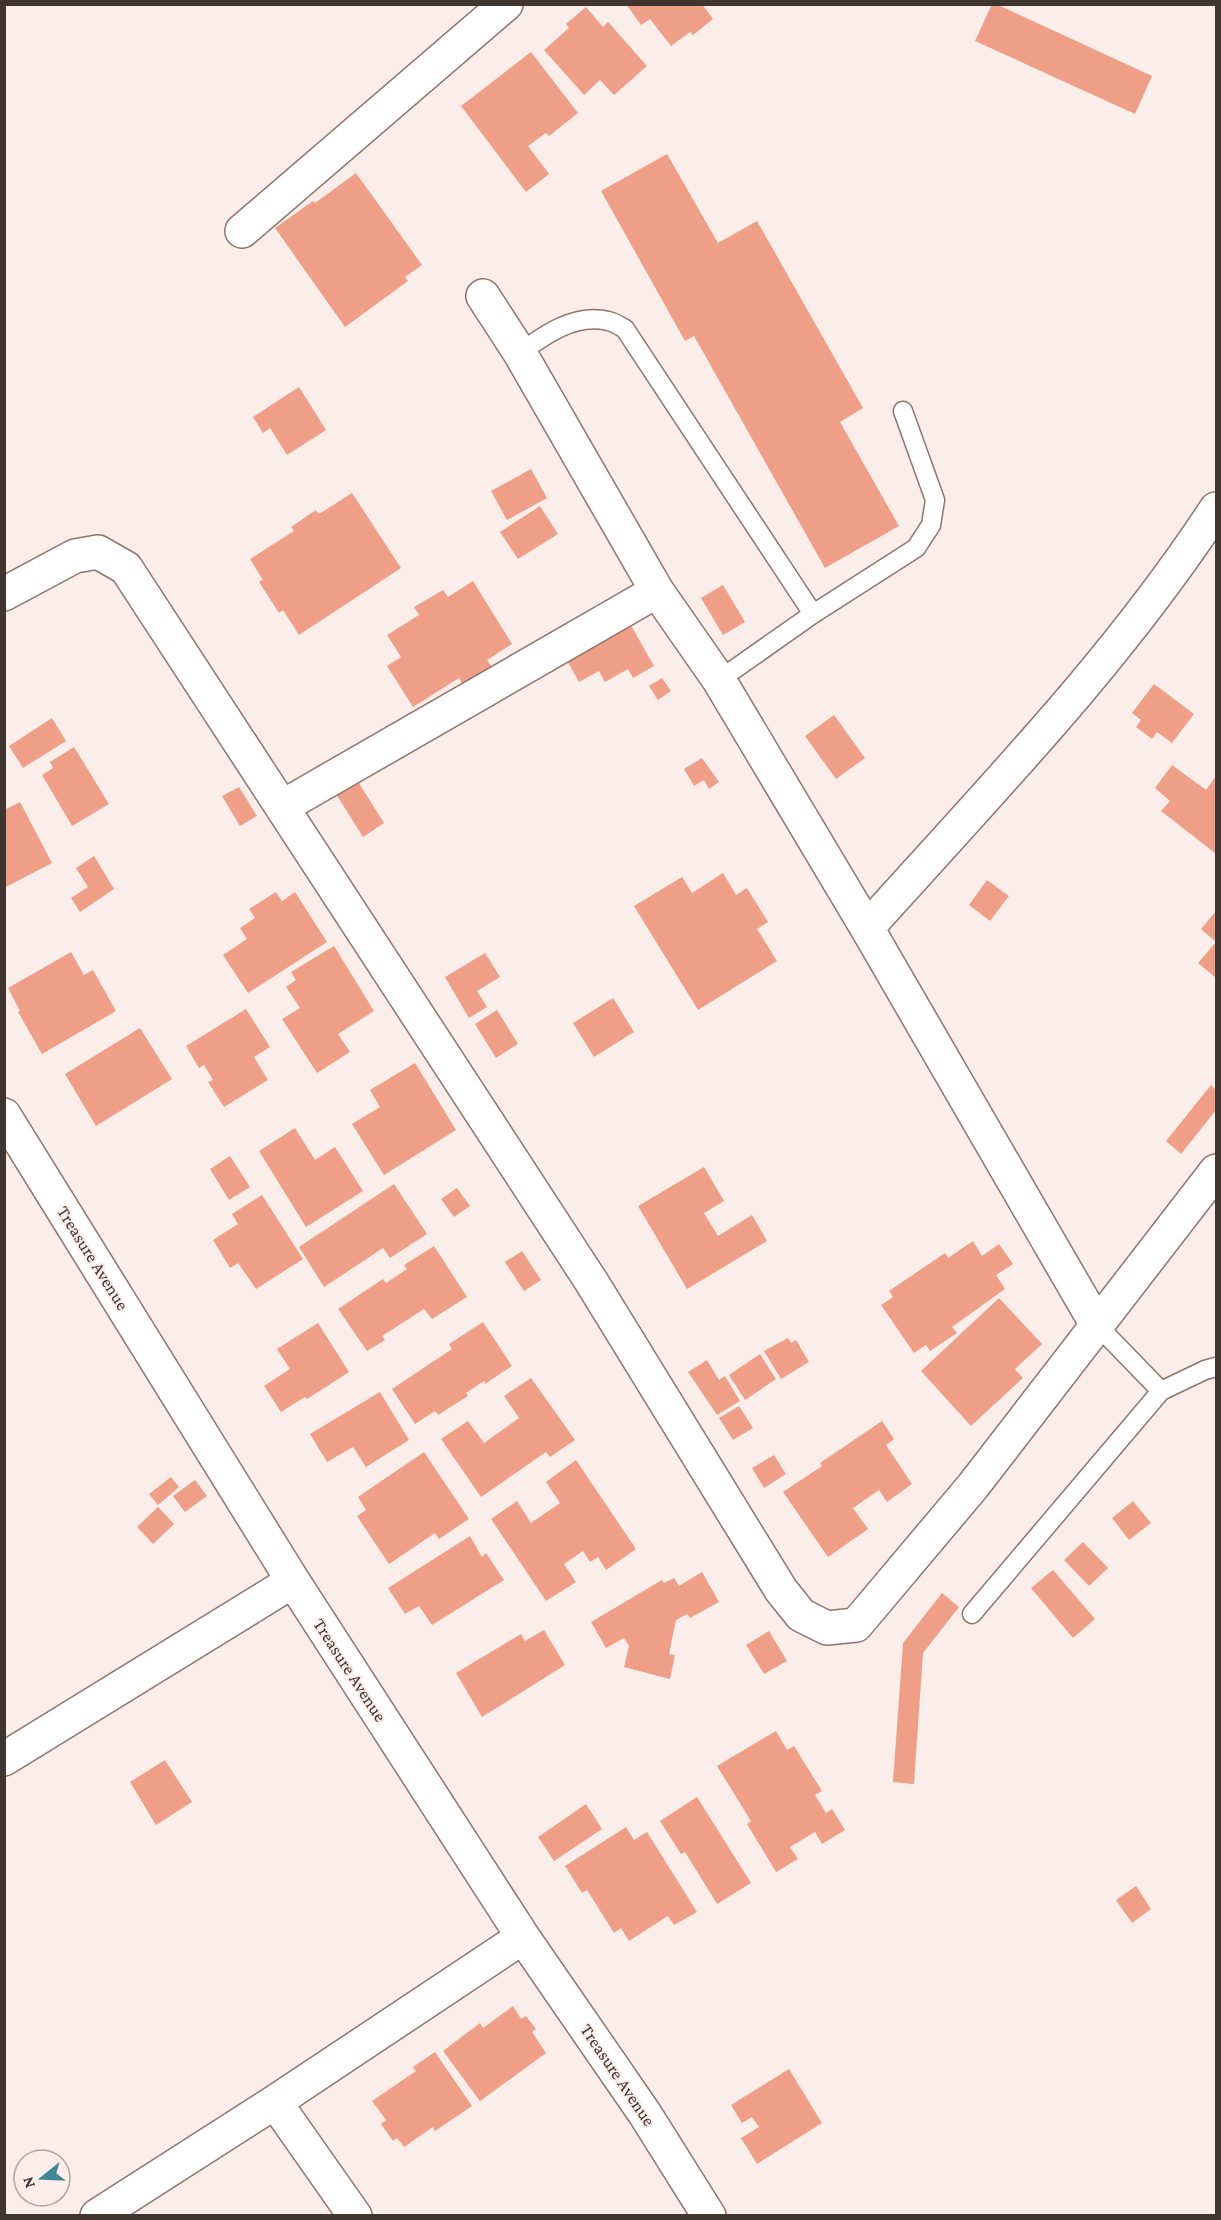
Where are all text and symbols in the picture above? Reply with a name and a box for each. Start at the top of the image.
street label: Treasure Avenue [53,1202,133,1314]
street label: Treasure Avenue [309,1615,391,1725]
street label: Treasure Avenue [576,2020,660,2130]
north arrow [12,2148,72,2208]
text: N [18,2175,38,2190]

